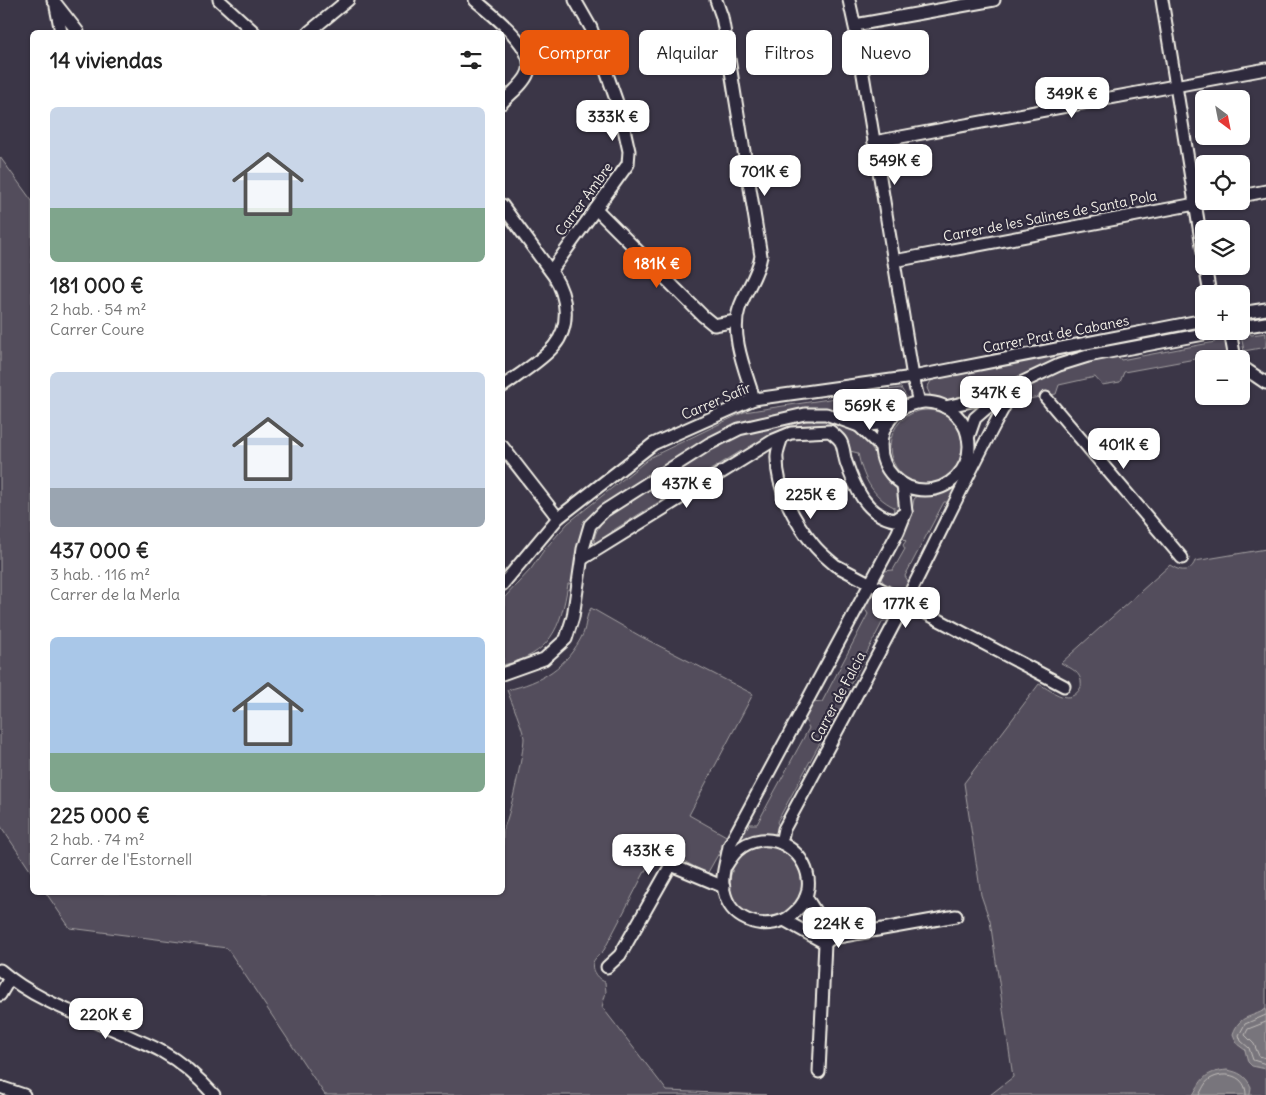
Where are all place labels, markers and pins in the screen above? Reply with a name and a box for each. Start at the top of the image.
pin: 349K € [1031,76,1113,119]
pin: 333K € [572,100,654,142]
pin: 549K € [854,144,936,186]
pin: 701K € [724,154,806,197]
pin: 181K € [616,246,698,289]
pin: 347K € [955,376,1037,418]
pin: 569K € [829,388,911,431]
pin: 401K € [1083,428,1165,470]
pin: 437K € [646,466,728,509]
pin: 225K € [770,478,852,520]
pin: 177K € [865,586,947,629]
pin: 433K € [608,834,690,876]
pin: 224K € [798,906,880,949]
pin: 220K € [65,998,147,1040]

